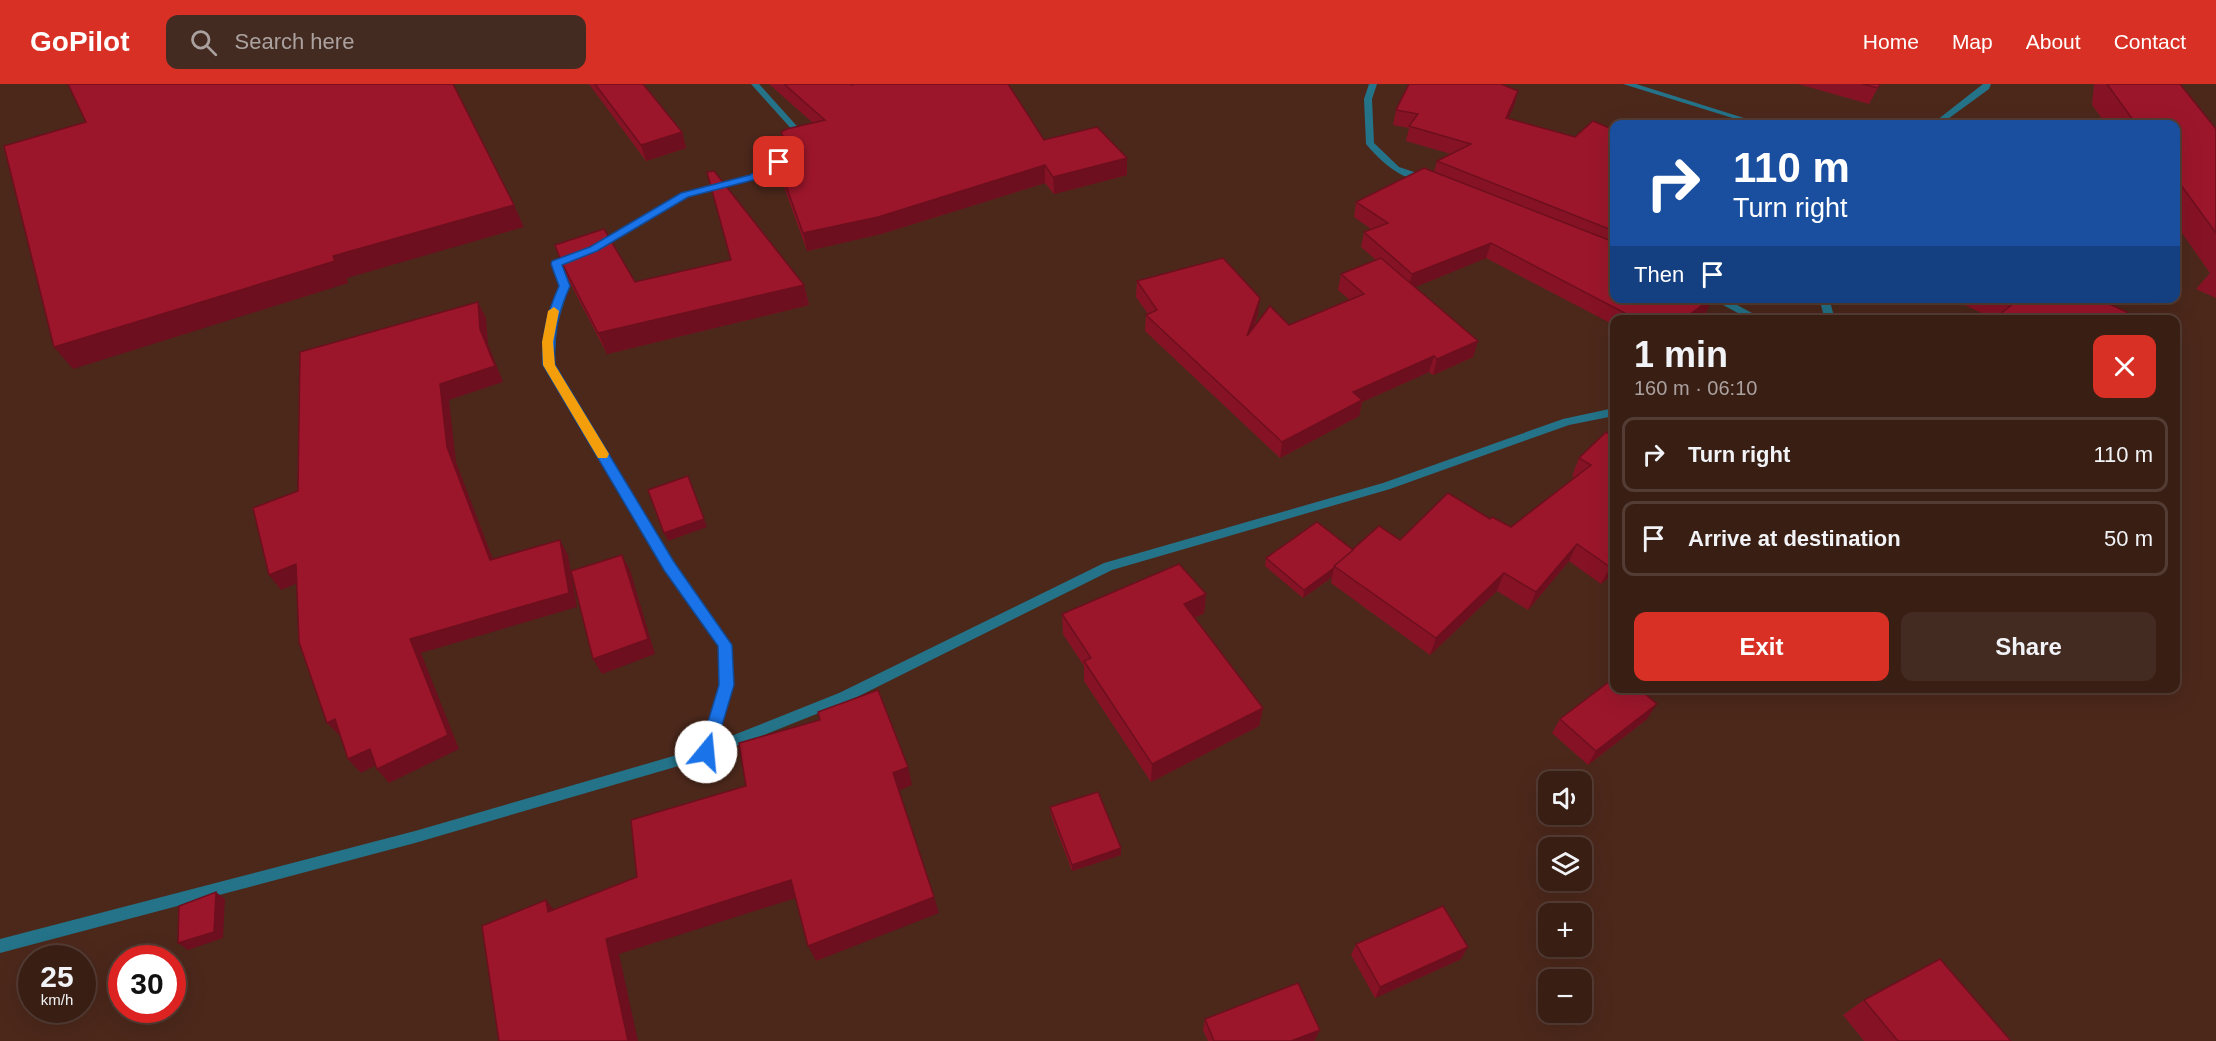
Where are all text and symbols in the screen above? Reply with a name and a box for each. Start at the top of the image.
search box [166,15,586,69]
text: GoPilot [30,26,130,57]
icon: search [187,26,220,59]
text: Search here [235,29,354,54]
text: Home [1863,30,1919,53]
text: Map [1952,30,1993,53]
text: About [2026,30,2081,53]
text: Contact [2114,30,2186,53]
pin [753,136,804,187]
icon: right [1634,144,1712,222]
text: 110 m [1733,144,1850,191]
icon: arrive [762,145,795,178]
text: Turn right [1733,193,1848,223]
icon: arrive [1696,258,1729,291]
text: Then [1634,262,1684,287]
text: 1 min [1634,334,1728,375]
button: close [2093,335,2156,398]
text: 160 m · 06:10 [1634,377,1757,399]
icon: right [1637,438,1670,471]
text: Turn right [1688,442,1790,467]
text: 110 m [2093,442,2153,467]
icon: arrive [1637,522,1670,555]
text: Arrive at destination [1688,526,1901,551]
text: 50 m [2104,526,2153,551]
button: Exit [1634,612,1889,681]
button: Share [1901,612,2156,681]
position arrow [674,720,738,784]
map controls [1538,771,1592,1023]
button: sound [1538,771,1592,825]
button: layers [1538,837,1592,891]
button: + [1538,903,1592,957]
speed limit sign: 30 [108,945,186,1023]
text: 25 [40,960,74,993]
button: − [1538,969,1592,1023]
text: km/h [41,991,73,1008]

